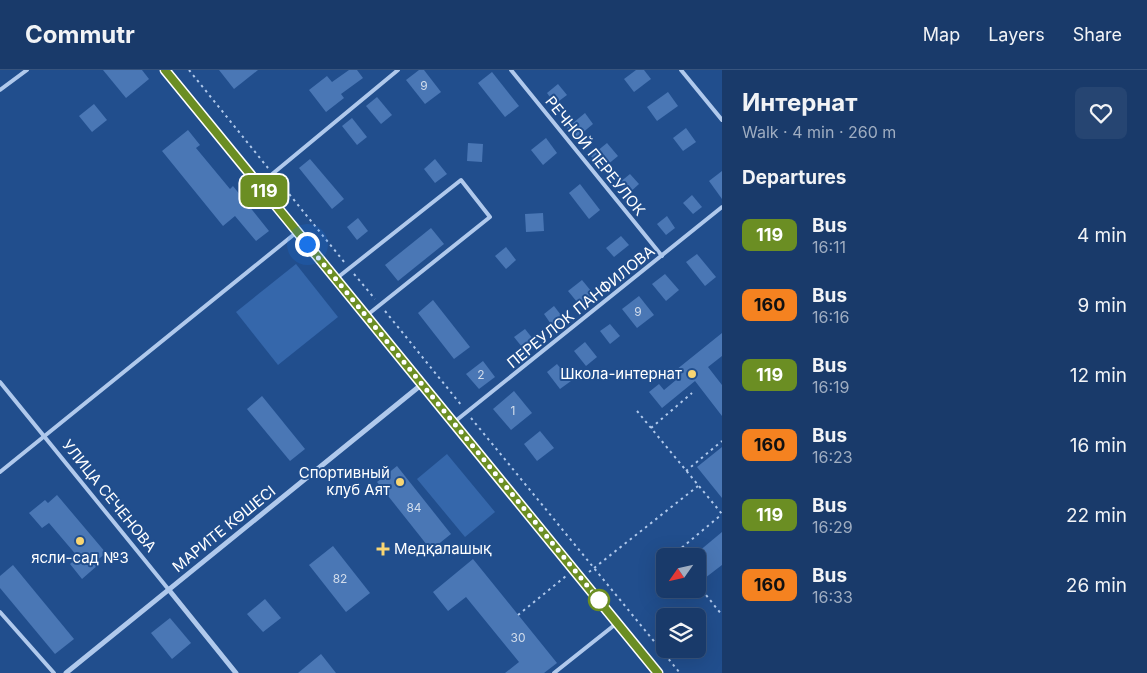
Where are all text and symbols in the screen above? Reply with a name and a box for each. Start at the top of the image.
text: Commutr [25,20,135,49]
text: Map [923,24,960,45]
text: Layers [988,24,1045,45]
text: Share [1073,24,1122,45]
house number: 9 [420,78,428,93]
button: heart [1075,87,1127,139]
text: Интернат [742,88,857,117]
street label: РЕЧНОЙ ПЕРЕУЛОК [541,92,649,219]
text: Walk · 4 min · 260 m [742,122,896,142]
text: Departures [742,166,846,189]
line badge: 119 [235,175,293,207]
text: 119 [250,180,278,201]
text: Bus [812,214,847,237]
text: 119 [756,224,783,245]
text: 4 min [1077,224,1127,247]
your location [295,232,320,257]
text: 16:11 [812,237,846,257]
street label: ПЕРЕУЛОК ПАНФИЛОВА [503,241,658,372]
text: Bus [812,284,847,307]
text: 160 [754,294,785,315]
text: 9 min [1077,294,1127,317]
house number: 9 [634,304,642,319]
text: 16:16 [812,307,849,327]
text: Bus [812,354,847,377]
place label: Школа-интернат [560,364,682,383]
text: 119 [756,364,783,385]
text: 12 min [1070,364,1127,387]
house number: 2 [477,367,485,382]
marker: Школа-интернат [686,368,698,380]
text: 16:19 [812,377,849,397]
house number: 1 [511,403,515,418]
text: Bus [812,424,847,447]
text: 160 [754,434,785,455]
text: 16 min [1070,434,1127,457]
street label: УЛИЦА СЕЧЕНОВА [58,435,161,556]
text: 16:23 [812,447,853,467]
place label: Спортивный клуб Аят [299,463,390,499]
marker: Спортивный клуб Аят [394,476,406,488]
street label: МАРИТЕ КӨШЕСІ [168,481,279,576]
text: Bus [812,494,847,517]
house number: 84 [406,500,422,515]
text: 119 [756,504,783,525]
text: 22 min [1066,504,1127,527]
text: 16:29 [812,517,853,537]
marker: ясли-сад №3 [74,535,86,547]
place label: Медқалашық [394,539,492,558]
marker: Медқалашық [376,542,390,556]
place label: ясли-сад №3 [31,548,129,567]
north arrow [656,548,706,598]
map controls [656,548,706,658]
text: Bus [812,564,847,587]
house number: 82 [333,571,347,586]
text: 160 [754,574,785,595]
text: 26 min [1066,574,1127,597]
text: 16:33 [812,587,853,607]
unlabelled marker [588,589,610,611]
button: layers [656,608,706,658]
house number: 30 [511,630,525,645]

